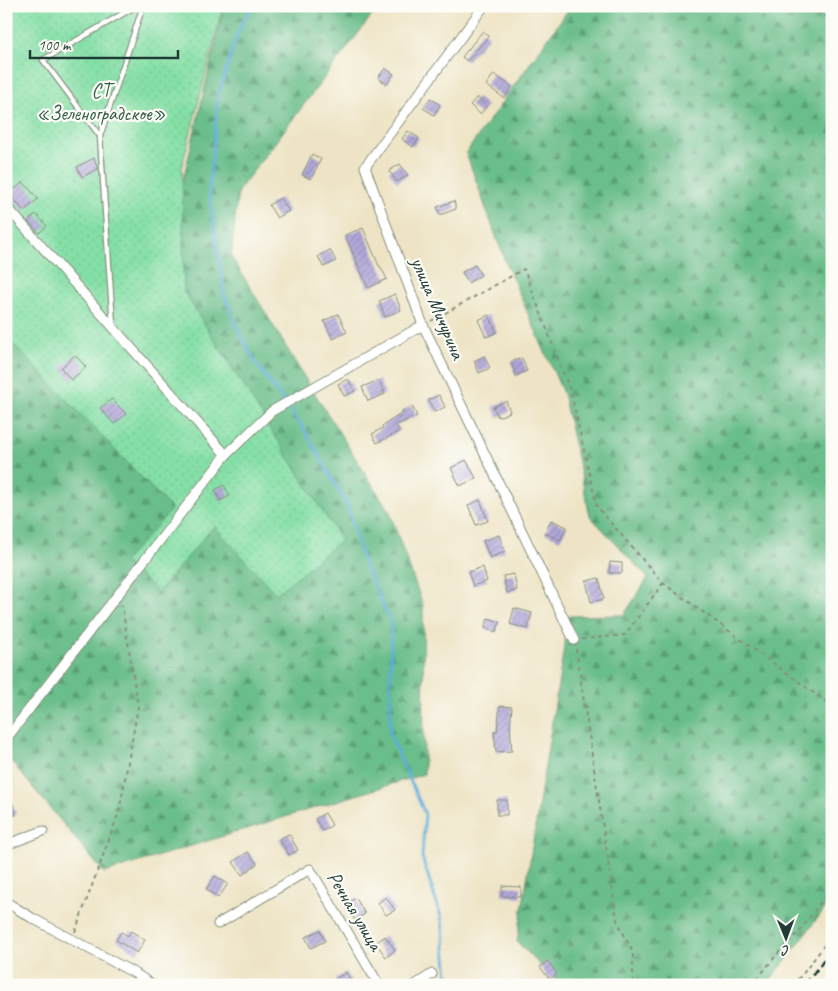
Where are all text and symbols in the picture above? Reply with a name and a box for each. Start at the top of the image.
scale bar [30,28,178,60]
text: 100 m [38,36,72,55]
park label: СТ «Зеленоградское» [36,78,166,126]
street label: улица Мичурина [405,252,471,364]
street label: Речная улица [322,867,389,957]
north arrow [760,914,810,964]
text: С [781,942,790,959]

